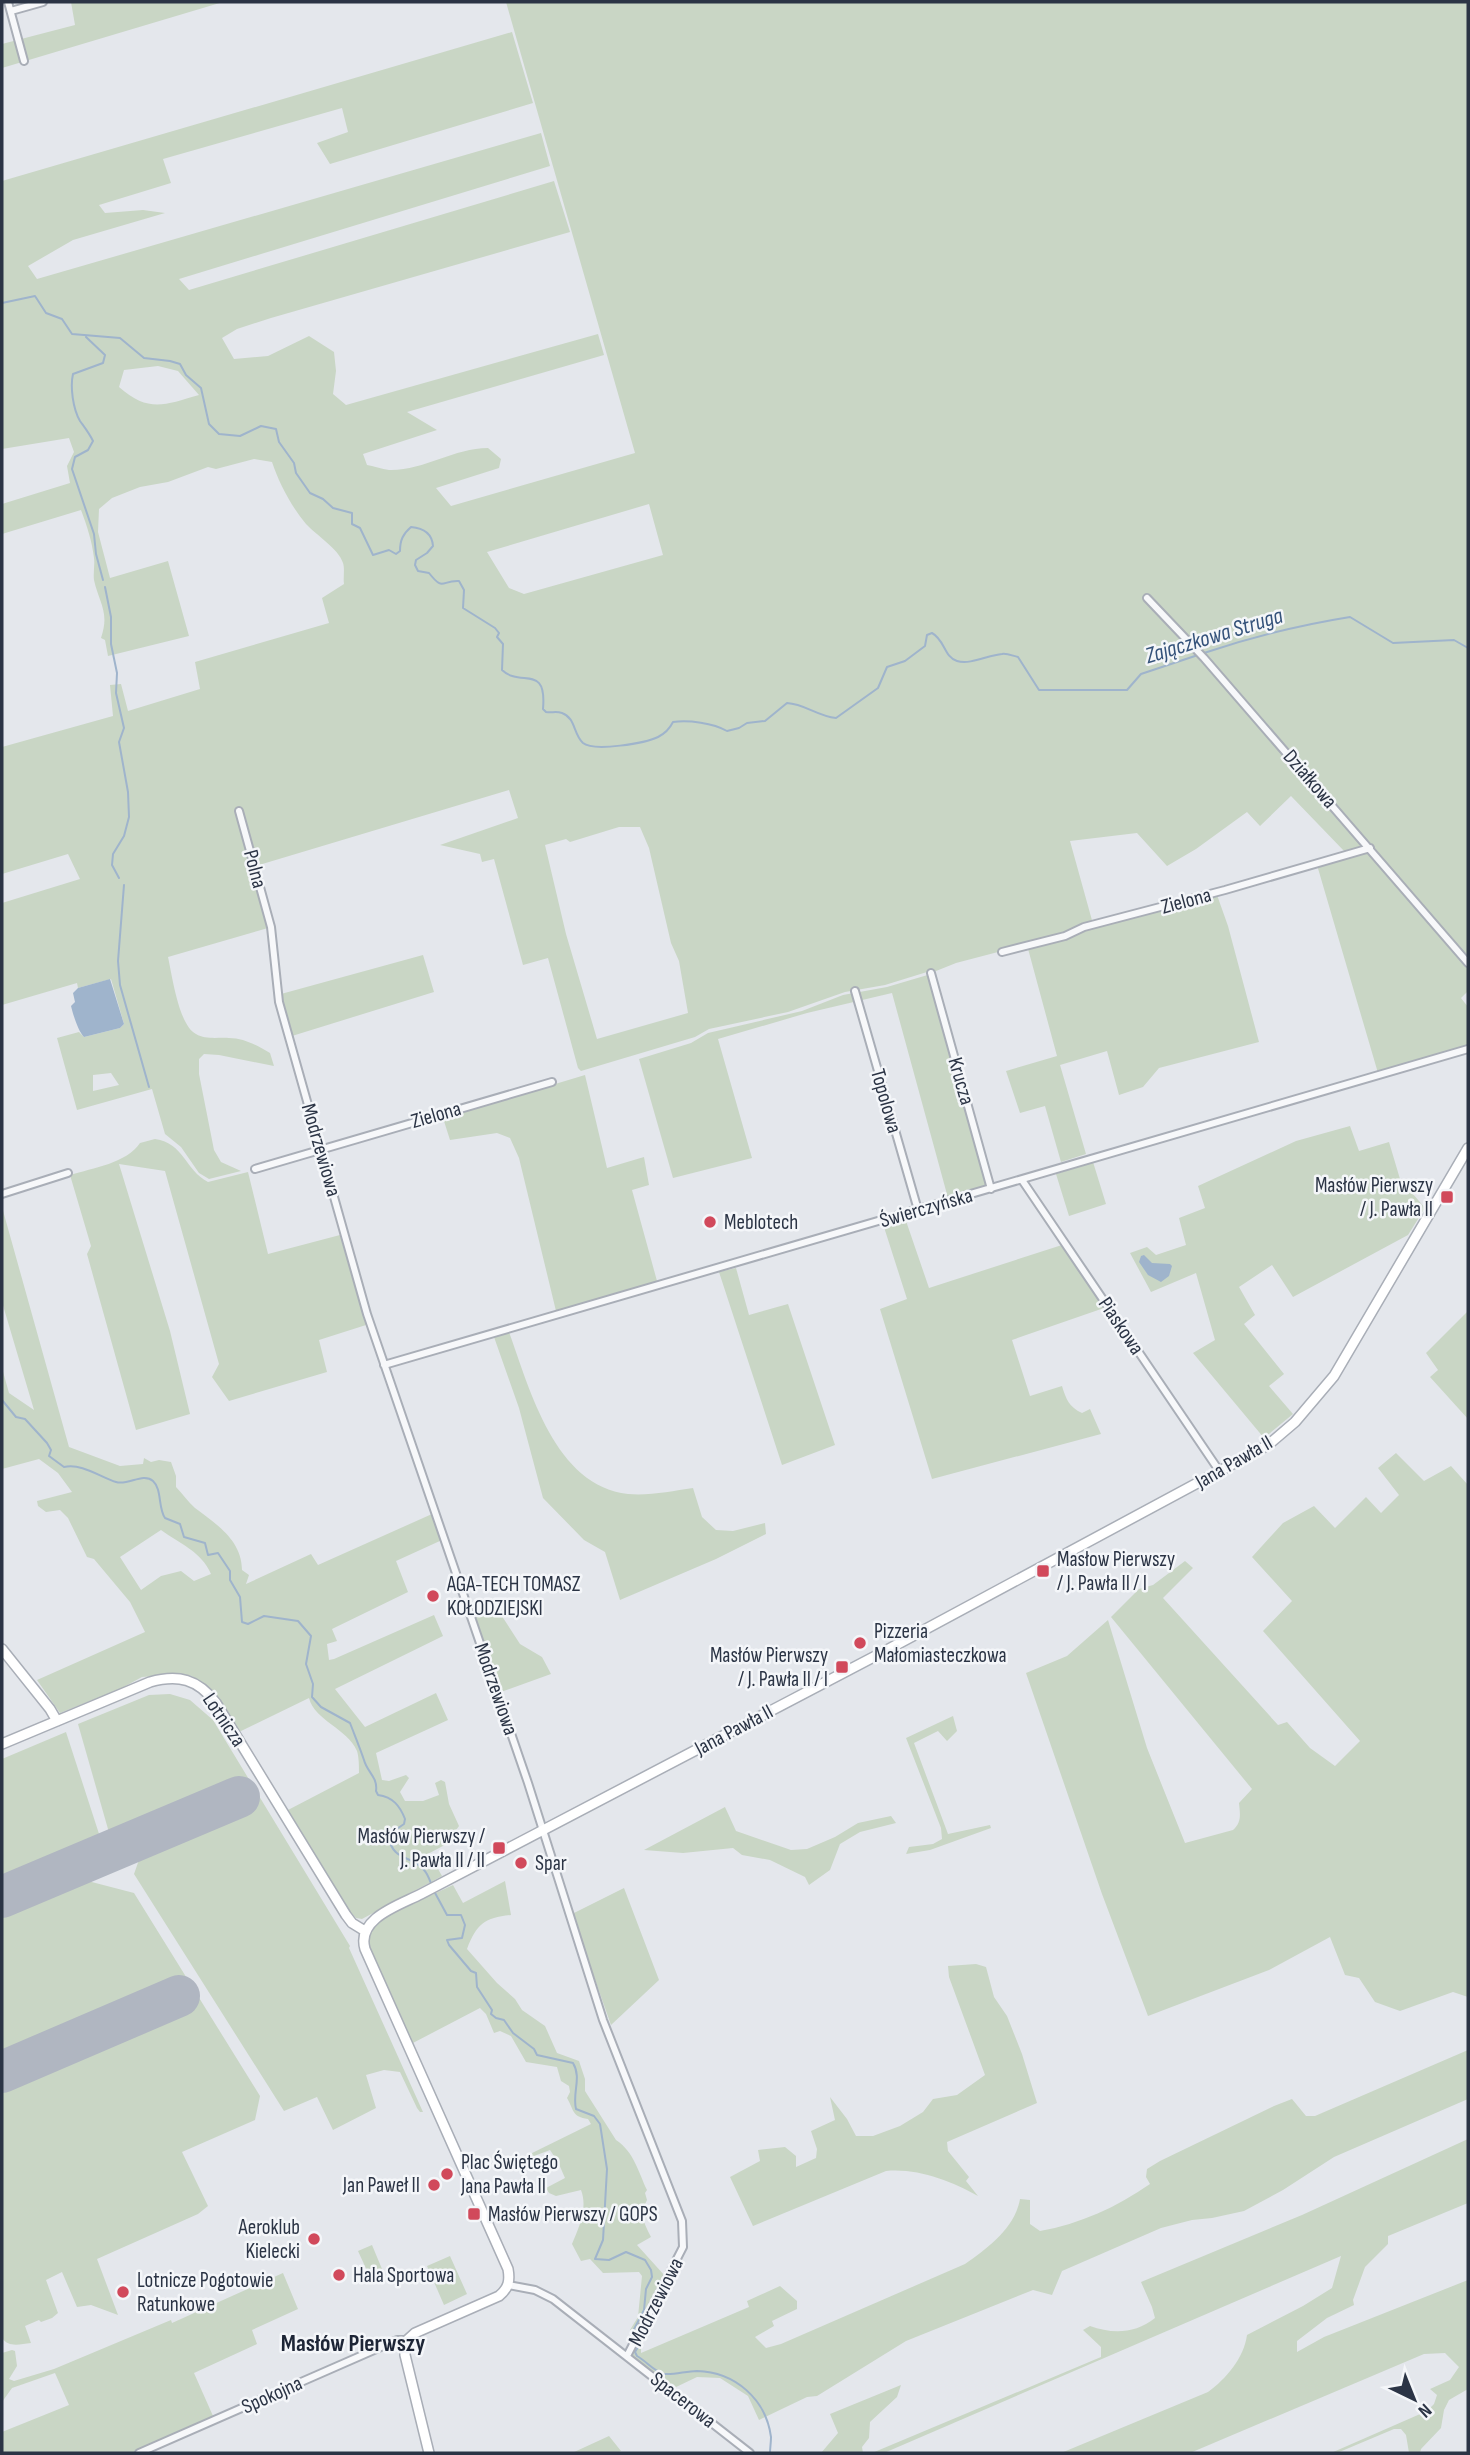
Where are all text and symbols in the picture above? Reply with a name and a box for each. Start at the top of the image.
water label: Zajączkowa Struga [1141,602,1287,671]
street label: Działkowa [1278,745,1342,813]
street label: Polna [238,847,272,891]
street label: Zielona [1158,882,1214,920]
street label: Krucza [942,1054,980,1108]
street label: Topolowa [865,1066,907,1136]
street label: Zielona [408,1096,464,1134]
street label: Modrzewiowa [296,1101,346,1199]
place label: Masłów Pierwszy / J. Pawła II [1315,1173,1433,1222]
street label: Świerczyńska [877,1183,975,1233]
marker: Masłów Pierwszy / J. Pawła II [1439,1189,1455,1205]
place label: Meblotech [724,1210,798,1235]
marker: Meblotech [702,1214,718,1230]
street label: Piaskowa [1093,1292,1149,1360]
street label: Jana Pawła II [1190,1430,1277,1495]
place label: Masłow Pierwszy / J. Pawła II / I [1057,1547,1175,1596]
marker: Masłow Pierwszy / J. Pawła II / I [1035,1563,1051,1579]
place label: AGA-TECH TOMASZ KOŁODZIEJSKI [446,1572,581,1621]
marker: AGA-TECH TOMASZ KOŁODZIEJSKI [425,1588,441,1604]
place label: Pizzeria Małomiasteczkowa [874,1619,1007,1668]
marker: Pizzeria Małomiasteczkowa [852,1635,868,1651]
street label: Modrzewiowa [469,1640,523,1738]
place label: Masłów Pierwszy / J. Pawła II / I [710,1643,828,1692]
marker: Masłów Pierwszy / J. Pawła II / I [834,1659,850,1675]
street label: Lotnicza [197,1688,251,1752]
street label: Jana Pawła II [690,1699,777,1761]
place label: Masłów Pierwszy / J. Pawła II / II [357,1824,485,1873]
marker: Masłów Pierwszy / J. Pawła II / II [491,1840,507,1856]
place label: Spar [535,1851,567,1876]
marker: Spar [513,1855,529,1871]
place label: Plac Świętego Jana Pawła II [460,2150,558,2199]
marker: Plac Świętego Jana Pawła II [439,2166,455,2182]
place label: Jan Paweł II [342,2173,420,2198]
marker: Jan Paweł II [426,2177,442,2193]
place label: Masłów Pierwszy / GOPS [488,2202,658,2227]
marker: Masłów Pierwszy / GOPS [466,2206,482,2222]
place label: Aeroklub Kielecki [237,2215,300,2264]
marker: Aeroklub Kielecki [306,2231,322,2247]
street label: Modrzewiowa [623,2254,689,2350]
place label: Hala Sportowa [353,2263,454,2288]
marker: Hala Sportowa [331,2267,347,2283]
place label: Lotnicze Pogotowie Ratunkowe [137,2268,273,2317]
marker: Lotnicze Pogotowie Ratunkowe [115,2284,131,2300]
district label: Masłów Pierwszy [281,2329,425,2358]
north arrow [1379,2364,1449,2434]
street label: Spacerowa [645,2367,721,2433]
street label: Spokojna [238,2371,306,2419]
text: N [1413,2398,1436,2422]

